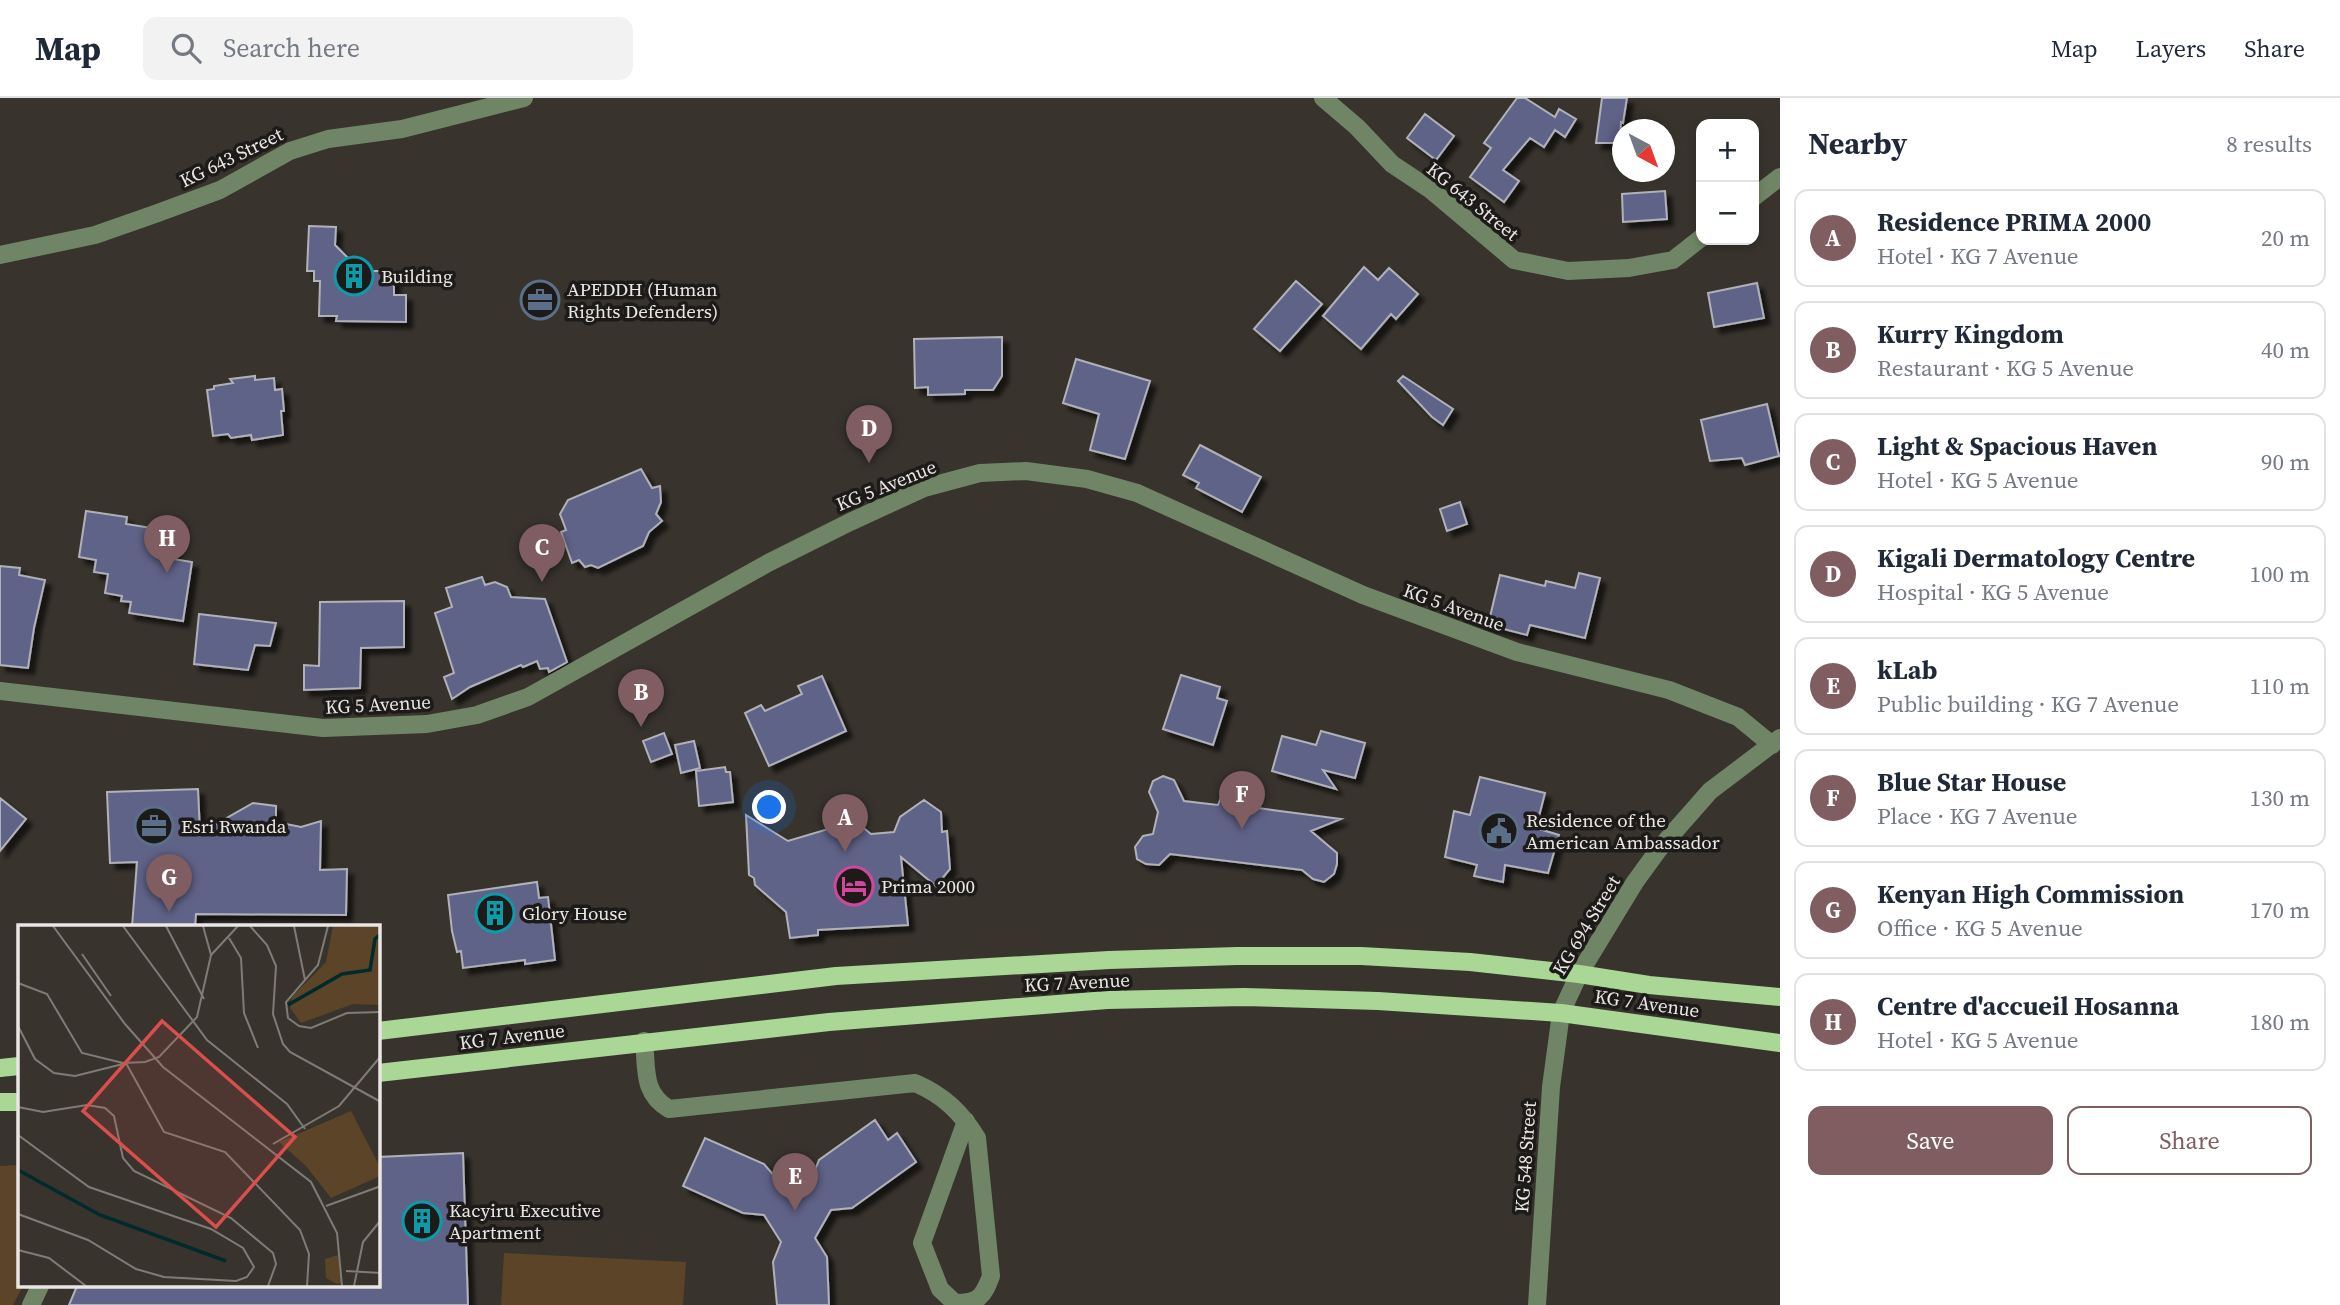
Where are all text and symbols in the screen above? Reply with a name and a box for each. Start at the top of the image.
search box [143,17,633,80]
text: Map [35,26,101,71]
icon: search [167,29,205,67]
text: Search here [223,30,360,66]
text: Map [2051,32,2098,65]
text: Layers [2136,32,2206,65]
text: Share [2244,32,2305,65]
north arrow [1612,119,1675,182]
map controls [1696,119,1759,245]
button: + [1696,119,1759,182]
street label: KG 643 Street [175,121,288,193]
text: Nearby [1808,123,1907,164]
text: 8 results [2226,128,2312,160]
street label: KG 643 Street [1421,156,1525,247]
button: − [1696,182,1759,245]
text: Residence PRIMA 2000 [1877,204,2151,240]
text: A [1825,222,1841,254]
text: 20 m [2261,222,2310,254]
text: Hotel · KG 7 Avenue [1877,240,2079,272]
building icon: Building [333,255,375,297]
place label: Building [381,263,453,289]
place label: APEDDH (Human Rights Defenders) [567,276,718,324]
office icon: APEDDH (Human Rights Defenders) [519,279,561,321]
text: Kurry Kingdom [1877,316,2064,352]
text: B [1826,334,1840,366]
text: 40 m [2261,334,2310,366]
text: Restaurant · KG 5 Avenue [1877,352,2134,384]
pin: D [846,405,892,463]
text: Light & Spacious Haven [1877,428,2157,464]
text: C [1826,446,1840,478]
text: 90 m [2261,446,2310,478]
street label: KG 5 Avenue [832,453,940,517]
text: Hotel · KG 5 Avenue [1877,464,2079,496]
pin: H [144,515,190,573]
pin: C [519,524,565,582]
text: Kigali Dermatology Centre [1877,540,2195,576]
text: D [1825,558,1841,590]
text: 100 m [2249,558,2310,590]
text: Hospital · KG 5 Avenue [1877,576,2109,608]
street label: KG 5 Avenue [1400,577,1508,637]
text: kLab [1877,652,1937,688]
pin: B [618,669,664,727]
text: E [1826,670,1840,702]
text: 110 m [2249,670,2310,702]
street label: KG 5 Avenue [324,688,432,720]
text: Public building · KG 7 Avenue [1877,688,2179,720]
text: Blue Star House [1877,764,2066,800]
pin: F [1219,771,1265,829]
text: F [1826,782,1840,814]
text: 130 m [2249,782,2310,814]
your location [752,790,786,824]
pin: A [822,794,868,852]
text: Place · KG 7 Avenue [1877,800,2078,832]
office icon: Esri Rwanda [133,805,175,847]
place label: Residence of the American Ambassador [1526,807,1720,855]
public building icon: Residence of the American Ambassador [1478,810,1520,852]
place label: Esri Rwanda [181,813,287,839]
pin: G [146,854,192,912]
hotel icon: Prima 2000 [833,865,875,907]
street label: KG 694 Street [1546,870,1626,979]
place label: Prima 2000 [881,873,975,899]
text: Kenyan High Commission [1877,876,2184,912]
building icon: Glory House [474,892,516,934]
text: G [1825,894,1841,926]
text: 170 m [2249,894,2310,926]
place label: Glory House [522,900,627,926]
text: Office · KG 5 Avenue [1877,912,2083,944]
inset map [18,925,380,1288]
street label: KG 7 Avenue [1023,966,1131,998]
street label: KG 7 Avenue [1593,983,1701,1023]
text: Centre d'accueil Hosanna [1877,988,2179,1024]
text: H [1824,1006,1842,1038]
text: 180 m [2249,1006,2310,1038]
street label: KG 7 Avenue [458,1017,566,1055]
text: Hotel · KG 5 Avenue [1877,1024,2079,1056]
street label: KG 548 Street [1508,1100,1542,1214]
button: Save [1808,1106,2053,1175]
button: Share [2067,1106,2312,1175]
pin: E [772,1153,818,1211]
place label: Kacyiru Executive Apartment [449,1197,601,1245]
building icon: Kacyiru Executive Apartment [401,1200,443,1242]

